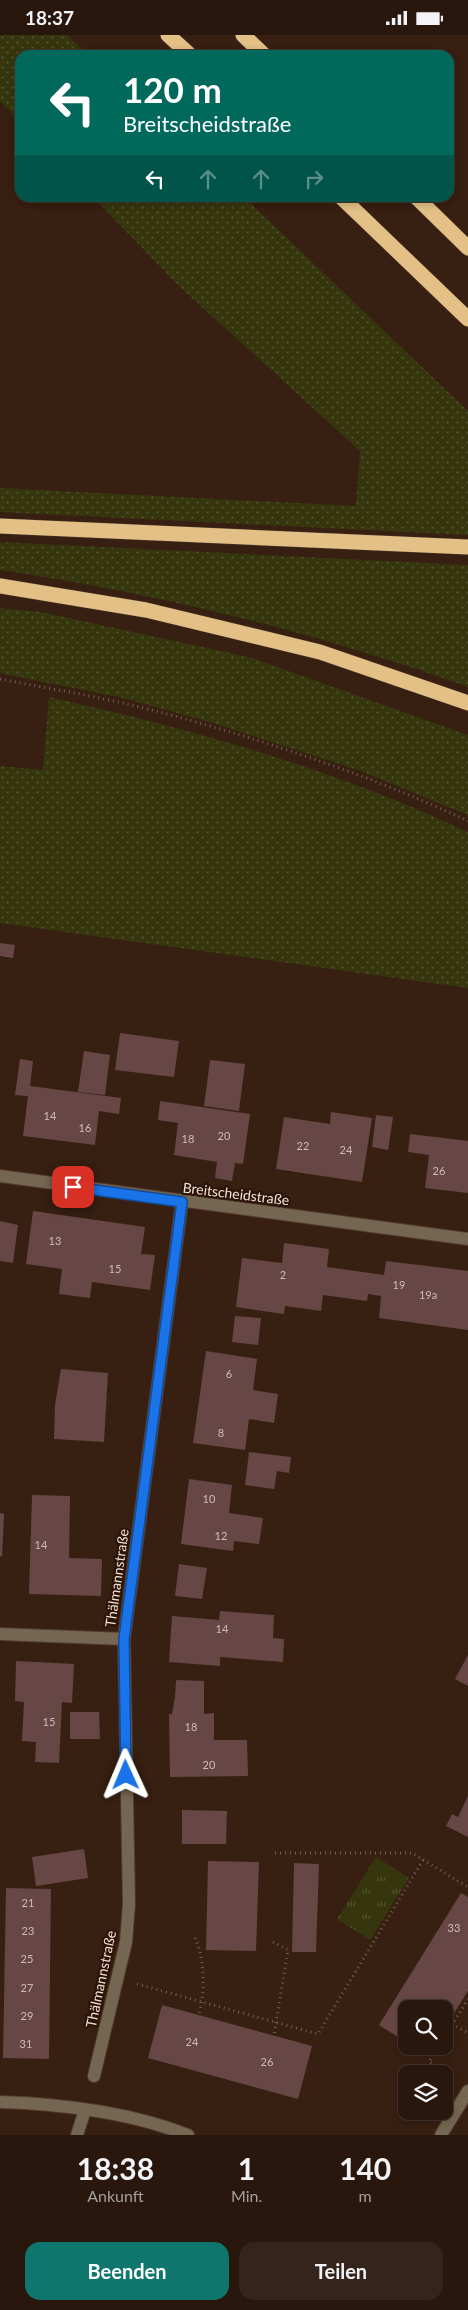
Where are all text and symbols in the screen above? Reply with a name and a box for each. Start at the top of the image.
text: 18:37 [25,6,74,29]
text: 120 m [123,68,222,110]
icon: left [40,70,105,135]
text: Breitscheidstraße [123,110,291,137]
icon: left [141,165,169,193]
icon: ahead [194,165,222,193]
icon: ahead [247,165,275,193]
icon: right [300,165,328,193]
house number: 14 [44,1109,57,1122]
house number: 16 [79,1121,91,1134]
house number: 20 [218,1129,231,1142]
house number: 18 [182,1132,194,1145]
house number: 22 [297,1139,309,1152]
house number: 24 [340,1143,353,1156]
house number: 26 [433,1164,445,1177]
pin [52,1166,94,1208]
icon: arrive [59,1173,87,1201]
street label: Breitscheidstraße [182,1179,290,1208]
house number: 13 [49,1234,61,1247]
house number: 15 [109,1262,121,1275]
house number: 2 [280,1268,286,1281]
house number: 19 [393,1278,405,1291]
house number: 19a [419,1288,437,1301]
house number: 6 [226,1367,232,1380]
house number: 8 [218,1426,224,1439]
house number: 10 [203,1492,216,1505]
street label: Thälmannstraße [101,1528,132,1628]
house number: 12 [215,1529,227,1542]
house number: 14 [35,1538,48,1551]
house number: 14 [216,1622,229,1635]
house number: 15 [43,1715,55,1728]
house number: 18 [185,1720,197,1733]
position arrow [99,1748,151,1800]
house number: 20 [203,1758,216,1771]
house number: 21 [22,1896,34,1909]
house number: 33 [448,1921,460,1934]
house number: 23 [22,1924,34,1937]
street label: Thälmannstraße [82,1929,119,2029]
house number: 25 [21,1952,33,1965]
house number: 27 [21,1981,33,1994]
map controls [398,2000,453,2120]
button: search [398,2000,453,2055]
house number: 29 [21,2009,33,2022]
house number: 24 [186,2035,199,2048]
house number: 31 [20,2037,32,2050]
house number: 26 [261,2055,273,2068]
button: layers [398,2065,453,2120]
text: 18:38 [77,2150,154,2186]
text: 1 [238,2150,255,2186]
text: 140 [339,2150,391,2186]
text: Ankunft [87,2186,144,2205]
text: Min. [231,2186,262,2205]
text: m [359,2186,372,2205]
button: Beenden [25,2242,229,2300]
button: Teilen [239,2242,443,2300]

